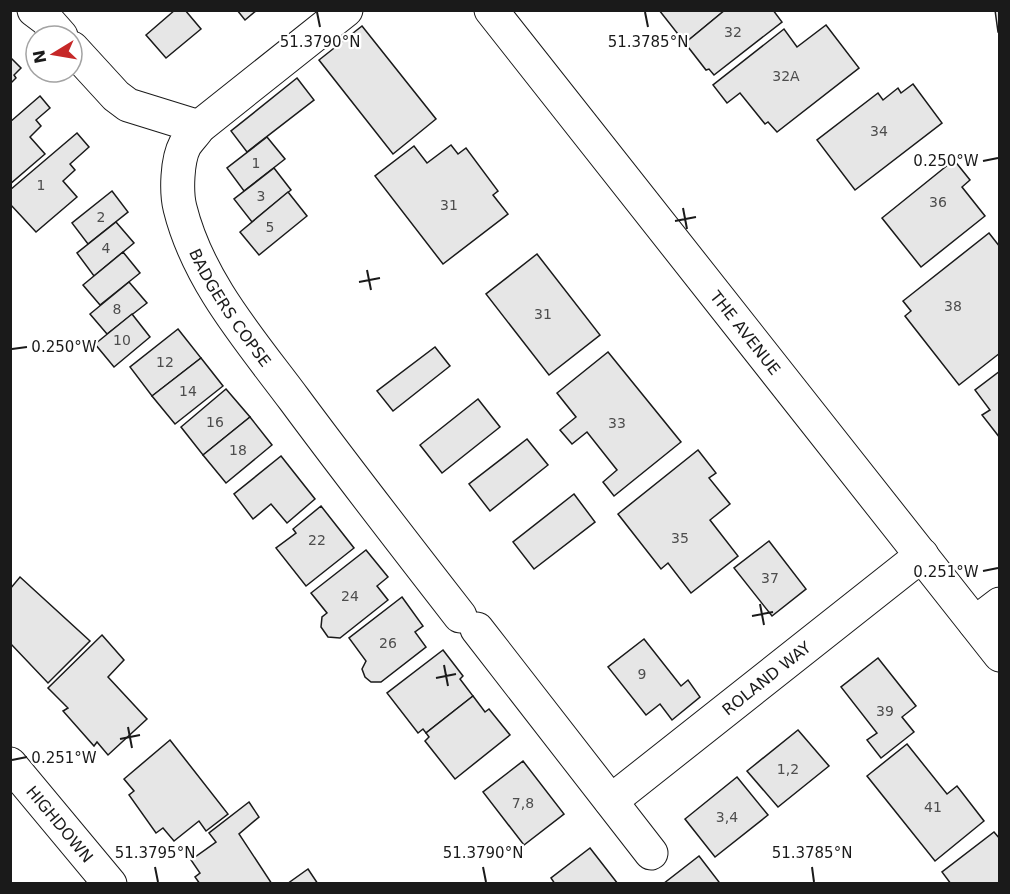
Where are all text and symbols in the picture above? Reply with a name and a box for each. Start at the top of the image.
north arrow [24,24,84,84]
house number: 32 [724,24,742,40]
text: 51.3790°N [280,33,360,51]
text: 51.3785°N [608,33,688,51]
text: N [29,48,50,65]
house number: 32A [772,68,800,84]
house number: 34 [870,123,888,139]
text: 0.250°W [913,152,979,170]
house number: 1 [252,155,260,171]
house number: 1 [37,177,45,193]
house number: 3 [257,188,265,204]
house number: 36 [929,194,947,210]
house number: 31 [440,197,458,213]
house number: 2 [97,209,105,225]
house number: 5 [266,219,274,235]
house number: 4 [102,240,111,256]
street label: BADGERS COPSE [185,245,275,370]
street label: THE AVENUE [706,286,785,378]
house number: 38 [944,298,962,314]
house number: 8 [113,301,121,317]
house number: 31 [534,306,552,322]
house number: 10 [113,332,131,348]
text: 0.250°W [31,338,97,356]
house number: 12 [156,354,174,370]
house number: 14 [179,383,197,399]
house number: 16 [206,414,224,430]
house number: 33 [608,415,626,431]
house number: 18 [229,442,247,458]
house number: 35 [671,530,689,546]
house number: 22 [308,532,326,548]
text: 0.251°W [913,563,979,581]
house number: 37 [761,570,779,586]
house number: 24 [341,588,359,604]
house number: 26 [379,635,397,651]
street label: ROLAND WAY [718,637,815,719]
house number: 9 [638,666,646,682]
house number: 39 [876,703,894,719]
text: 0.251°W [31,749,97,767]
house number: 1,2 [777,761,799,777]
street label: HIGHDOWN [23,782,97,866]
house number: 7,8 [512,795,534,811]
house number: 41 [924,799,942,815]
house number: 3,4 [716,809,738,825]
text: 51.3795°N [115,844,195,862]
text: 51.3790°N [443,844,523,862]
text: 51.3785°N [772,844,852,862]

